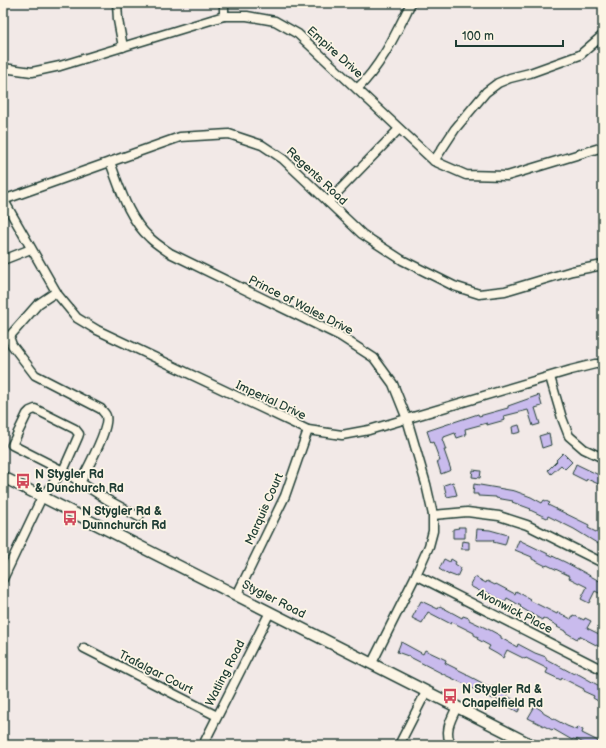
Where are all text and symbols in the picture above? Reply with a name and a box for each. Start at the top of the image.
scale bar [456,22,563,48]
street label: Empire Drive [304,23,366,81]
text: 100 m [462,29,494,44]
street label: Regents Road [283,144,350,209]
street label: Prince of Wales Drive [246,273,356,338]
street label: Imperial Drive [233,378,308,423]
place label: N Stygler Rd & Dunchurch Rd [35,467,124,496]
street label: Marquis Court [242,471,287,547]
bus stop icon: N Stygler Rd & Dunchurch Rd [14,472,32,490]
place label: N Stygler Rd & Dunnchurch Rd [82,504,166,533]
bus stop icon: N Stygler Rd & Dunnchurch Rd [61,509,79,527]
street label: Stygler Road [240,577,308,622]
street label: Avonwick Place [474,586,555,637]
street label: Watling Road [202,638,249,709]
street label: Trafalgar Court [116,647,196,698]
place label: N Stygler Rd & Chapelfield Rd [462,682,543,711]
bus stop icon: N Stygler Rd & Chapelfield Rd [441,687,459,705]

